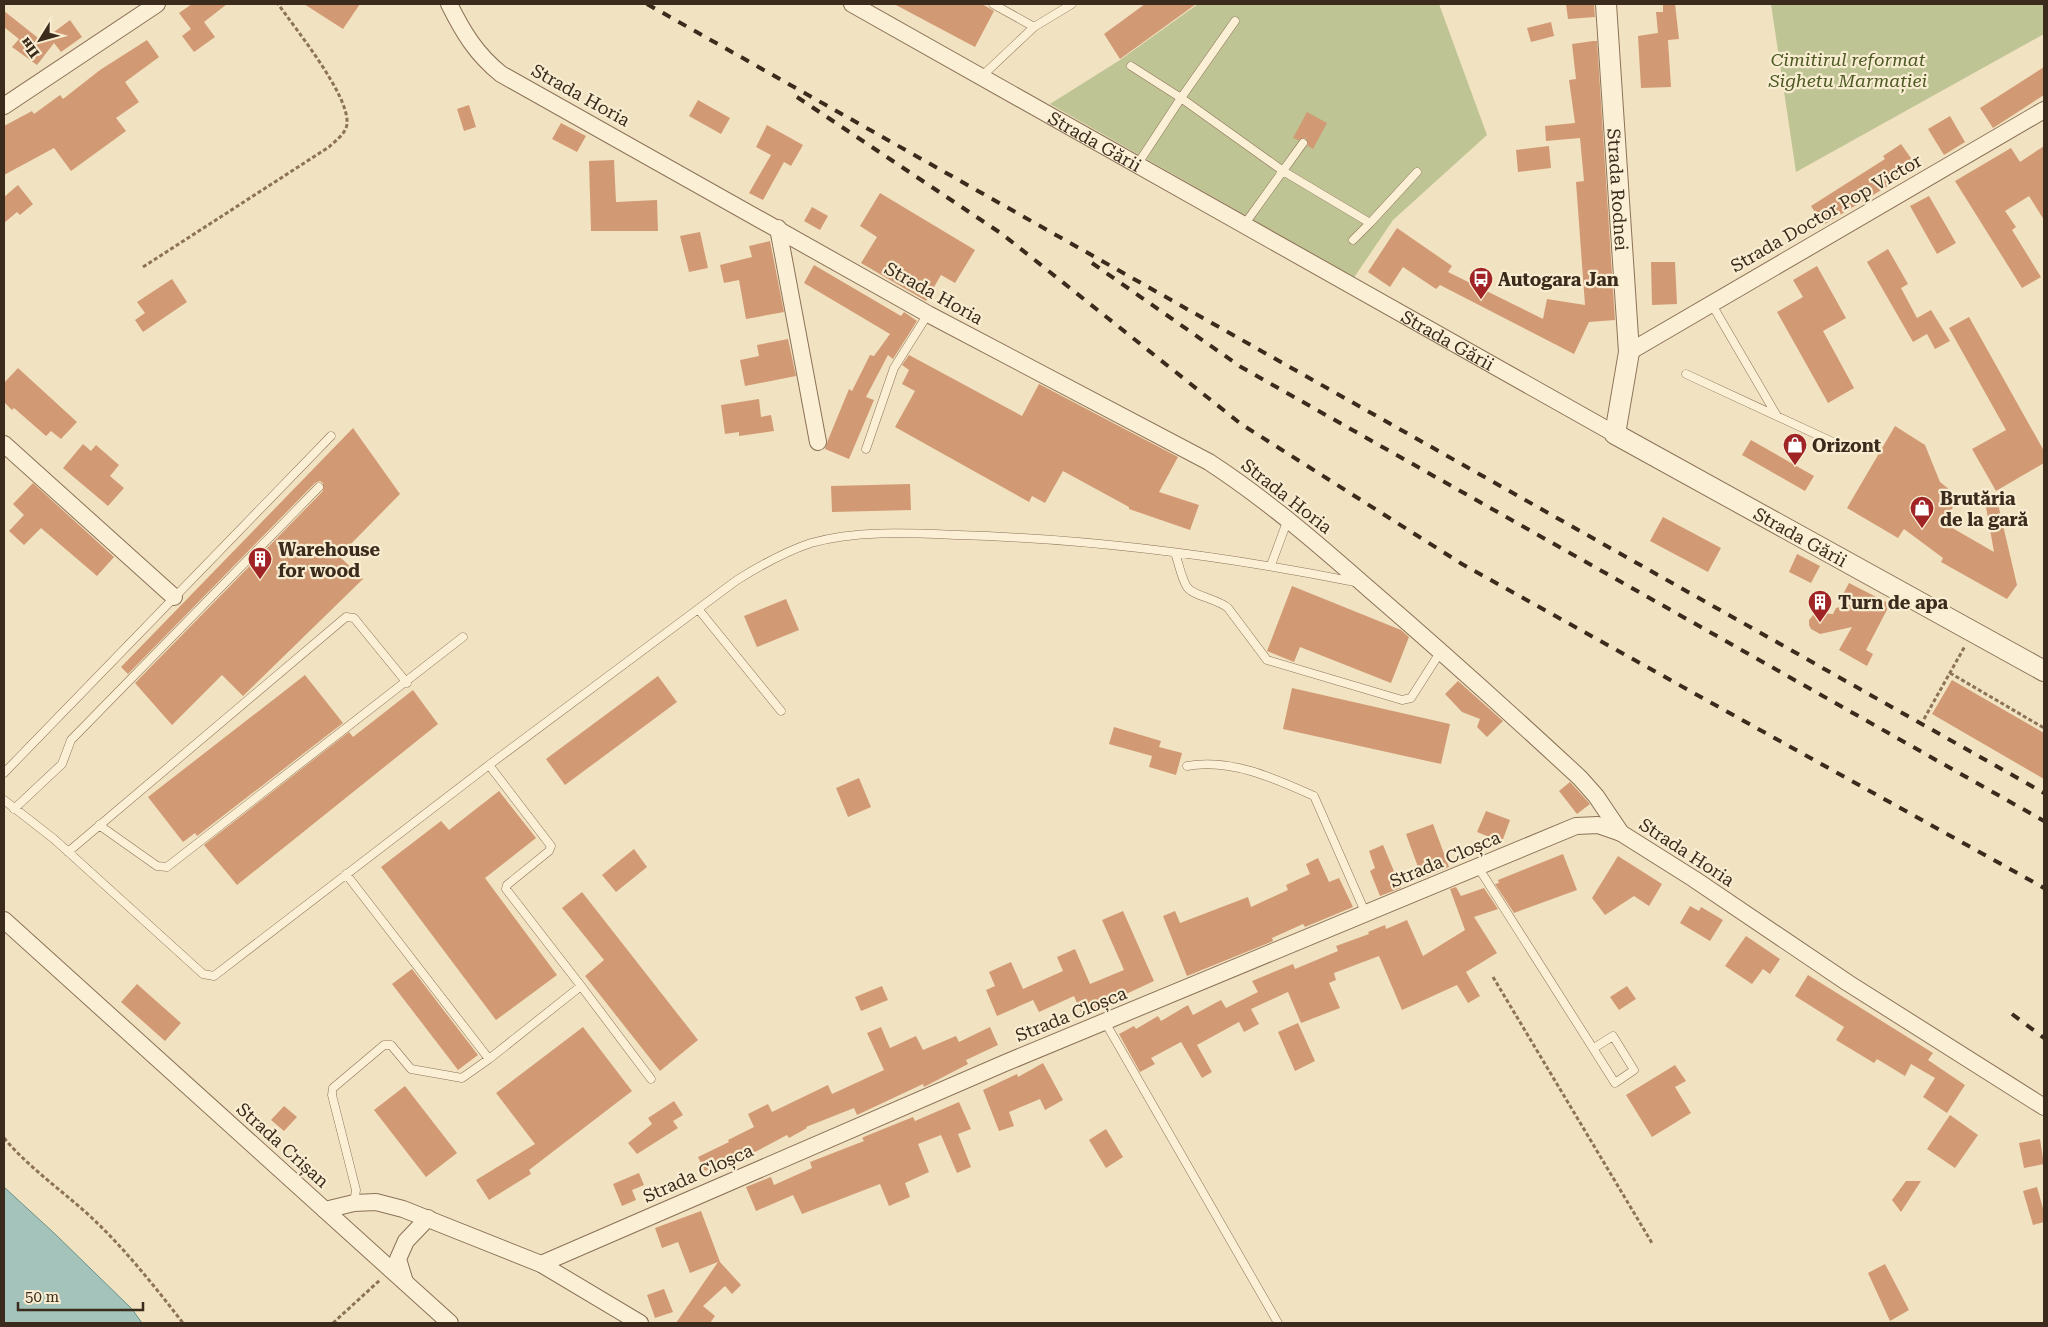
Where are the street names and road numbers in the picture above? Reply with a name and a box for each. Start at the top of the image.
street label: Strada Horia [528,59,634,131]
street label: Strada Gării [1045,106,1146,176]
street label: Strada Rodnei [1604,128,1633,252]
street label: Strada Doctor Pop Victor [1727,150,1925,276]
street label: Strada Horia [881,257,987,329]
street label: Strada Gării [1398,305,1498,374]
street label: Strada Horia [1237,454,1337,538]
street label: Strada Gării [1750,502,1851,571]
street label: Strada Horia [1635,813,1739,891]
street label: Strada Cloșca [1386,826,1504,893]
street label: Strada Cloșca [1012,982,1130,1047]
street label: Strada Crișan [232,1098,334,1193]
street label: Strada Cloșca [640,1139,757,1208]

